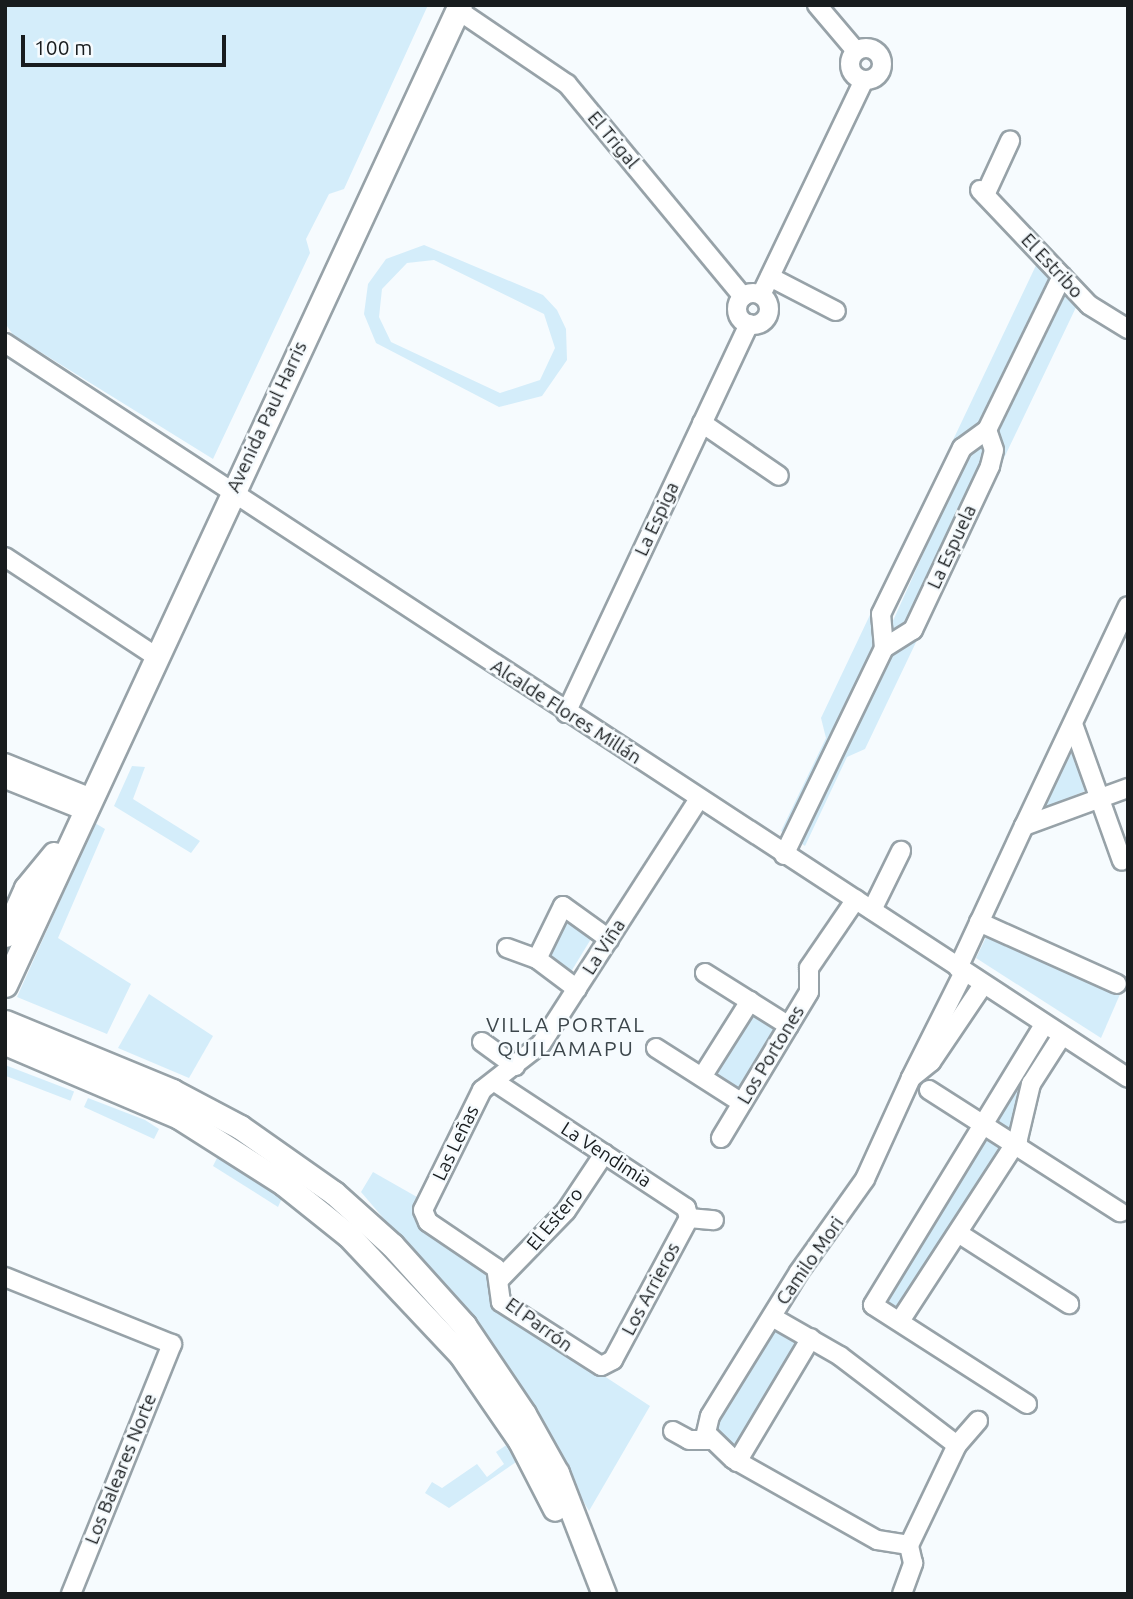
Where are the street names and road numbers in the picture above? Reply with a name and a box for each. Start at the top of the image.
street label: El Trigal [583,107,643,173]
street label: El Estribo [1016,229,1088,303]
street label: Avenida Paul Harris [222,338,312,496]
street label: La Espiga [630,478,684,560]
street label: La Espuela [923,501,981,593]
street label: Alcalde Flores Millán [486,655,646,769]
street label: La Viña [578,915,630,979]
street label: Los Portones [733,1002,809,1108]
street label: Las Leñas [428,1102,484,1184]
street label: La Vendimia [557,1117,655,1193]
street label: El Estero [522,1183,588,1255]
street label: Camilo Mori [771,1213,849,1309]
street label: Los Arrieros [617,1239,685,1339]
street label: El Parrón [501,1293,577,1357]
street label: Los Baleares Norte [80,1390,162,1548]

